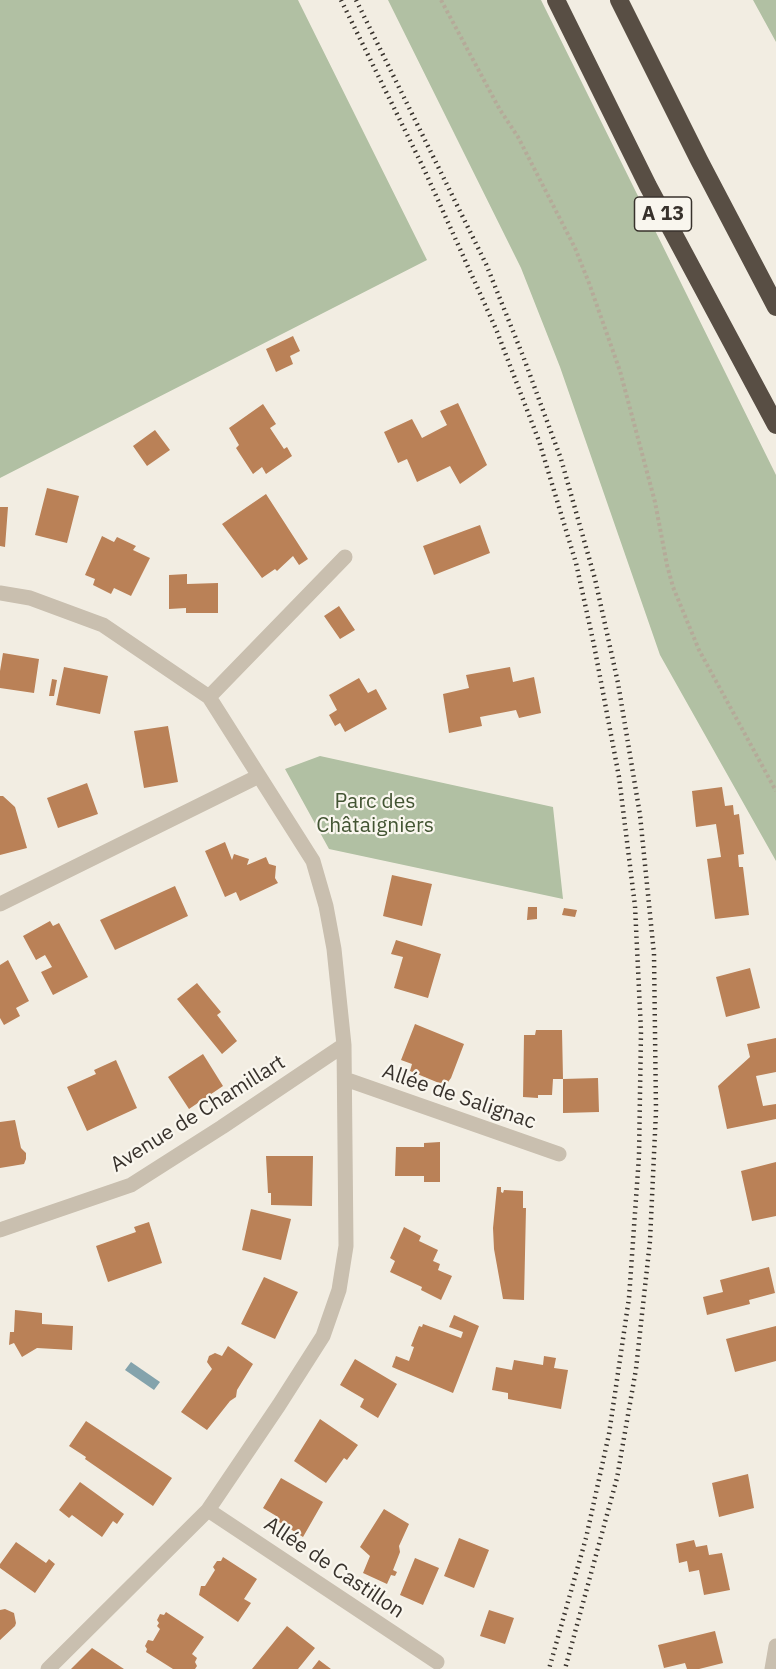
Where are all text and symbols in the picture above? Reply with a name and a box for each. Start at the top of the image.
road number: A 13 [634,197,692,231]
park label: Parc des Châtaigniers [316,789,434,839]
street label: Avenue de Chamillart [106,1050,290,1178]
street label: Allée de Salignac [379,1059,539,1135]
street label: Allée de Castillon [259,1512,409,1624]

